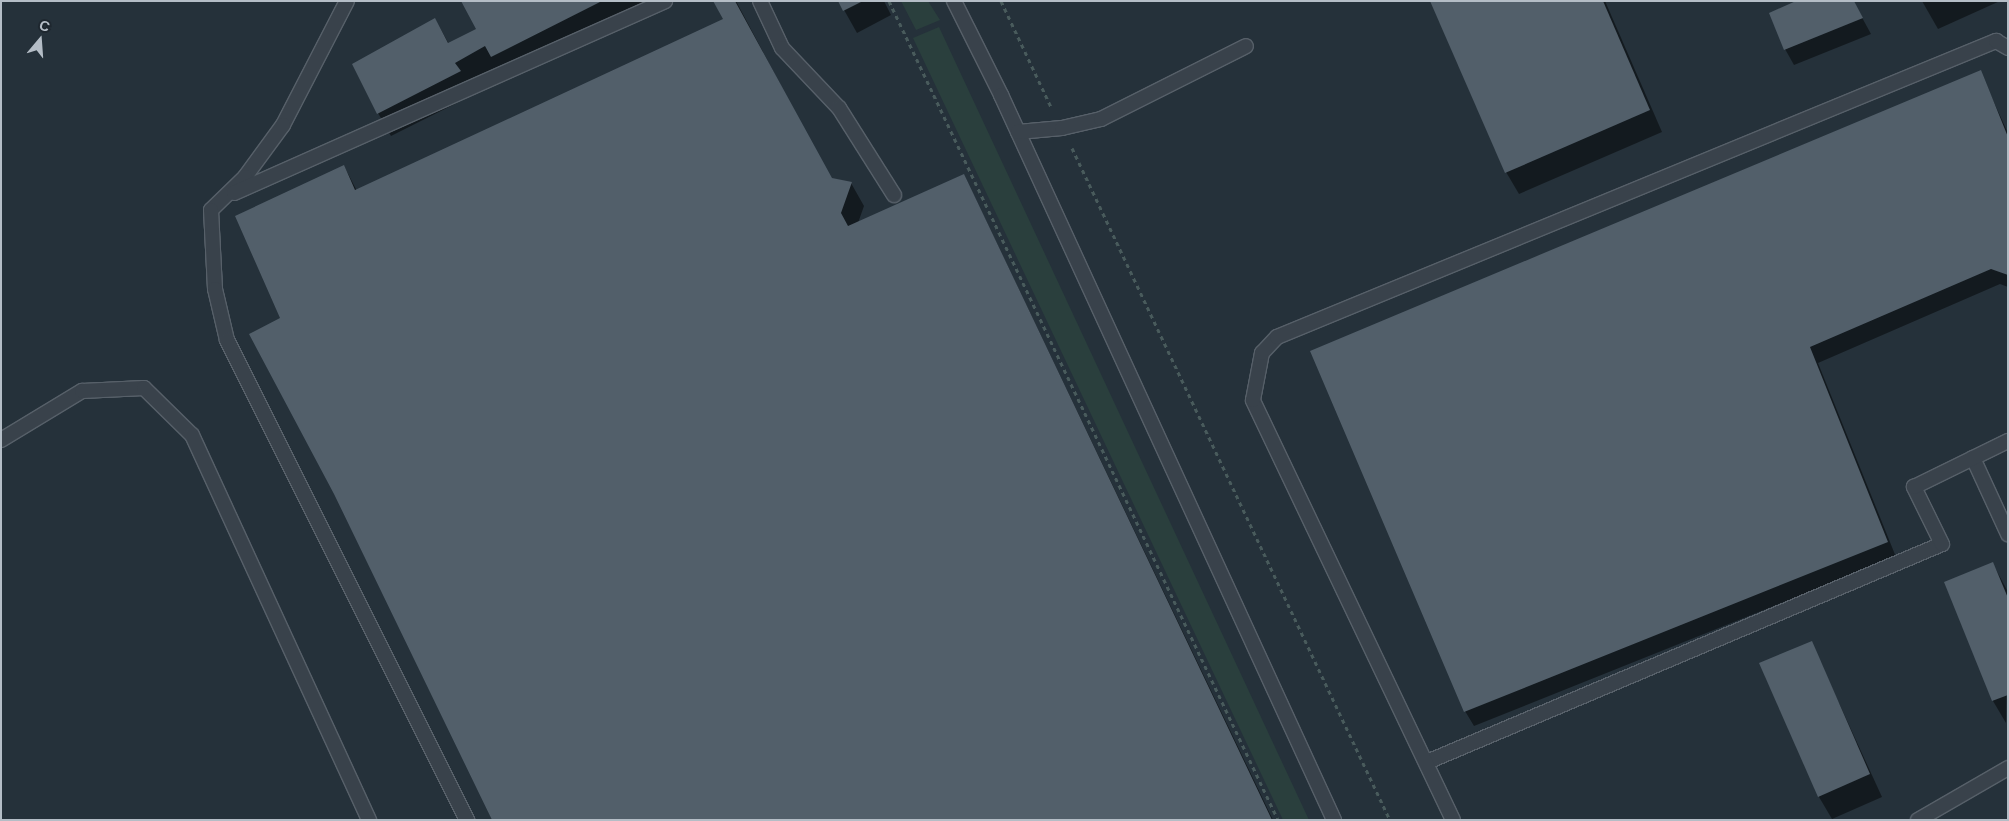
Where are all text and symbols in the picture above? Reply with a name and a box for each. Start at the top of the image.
north arrow [15,15,65,65]
text: С [37,17,52,35]

